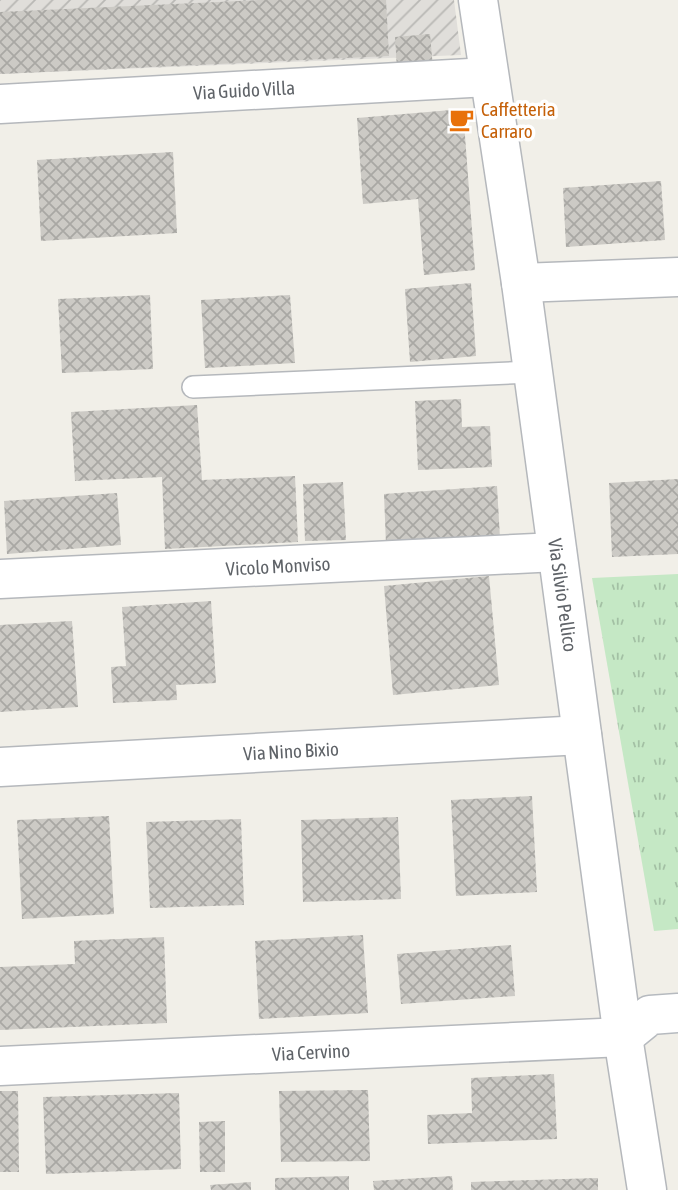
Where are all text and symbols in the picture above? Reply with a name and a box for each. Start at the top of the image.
street label: Via Guido Villa [193,76,295,104]
place label: Caffetteria Carraro [481,98,556,142]
cafe icon: Caffetteria Carraro [447,106,475,134]
street label: Via Silvio Pellico [544,537,582,653]
street label: Vicolo Monviso [225,552,331,580]
street label: Via Nino Bixio [243,738,339,764]
street label: Via Cervino [271,1039,351,1065]

